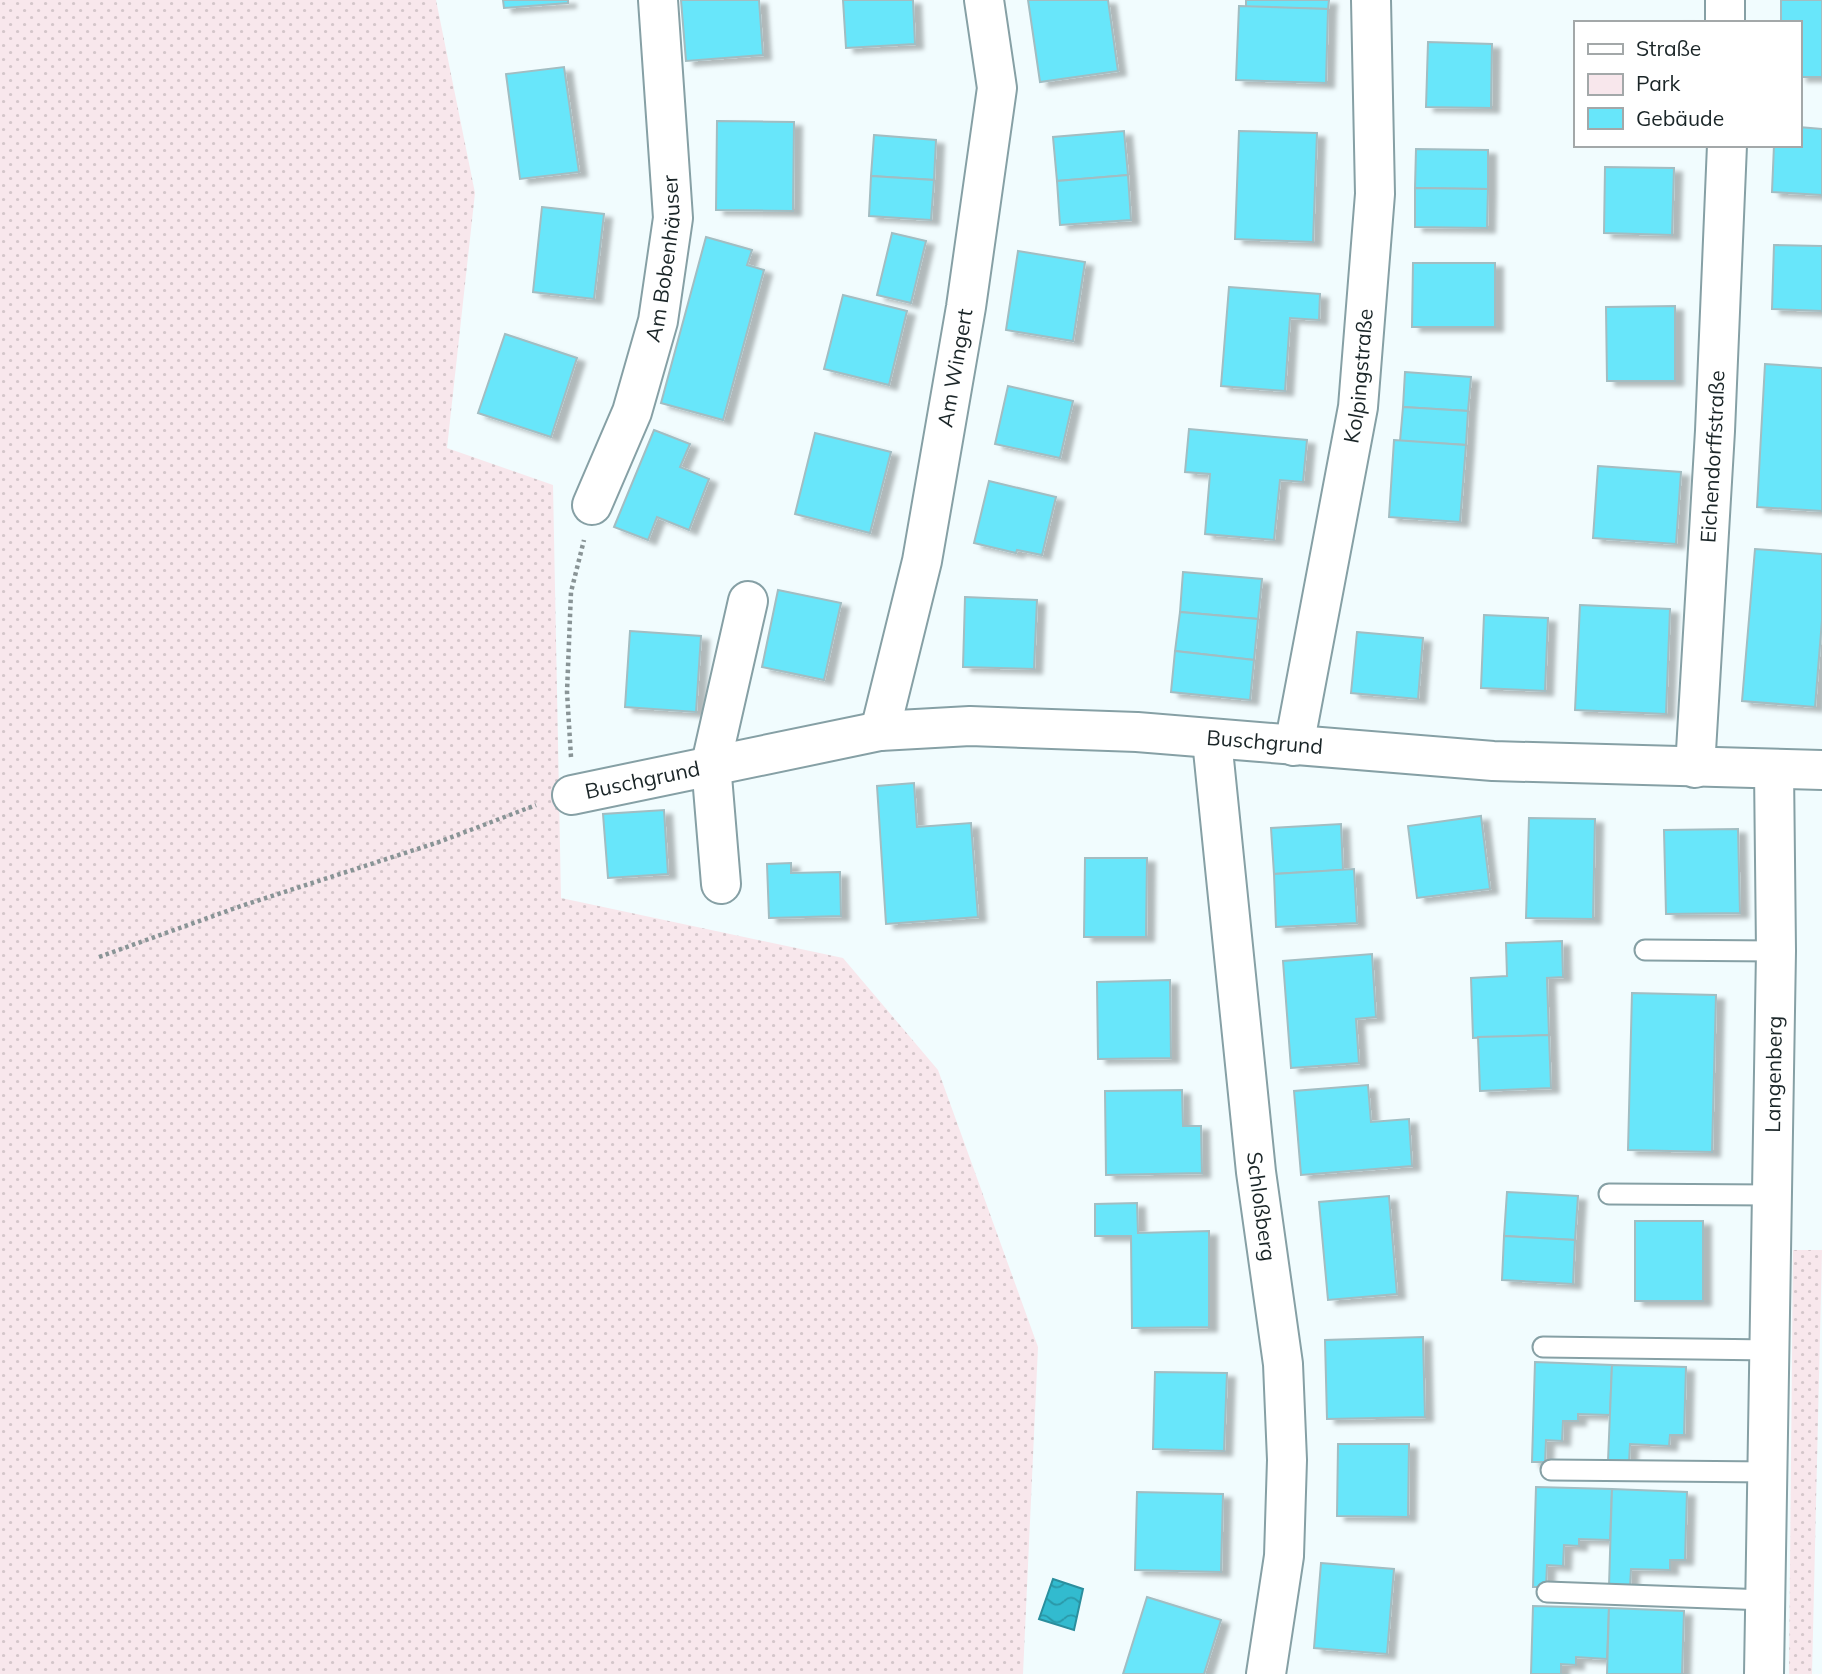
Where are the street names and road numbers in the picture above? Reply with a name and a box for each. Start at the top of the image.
street label: Am Bobenhäuser [639,174,685,345]
street label: Am Wingert [931,307,977,429]
street label: Kolpingstraße [1337,308,1378,445]
street label: Eichendorffstraße [1694,370,1730,544]
street label: Buschgrund [1206,724,1324,759]
street label: Buschgrund [582,755,702,804]
street label: Langenberg [1759,1015,1787,1133]
street label: Schloßberg [1242,1150,1282,1263]

